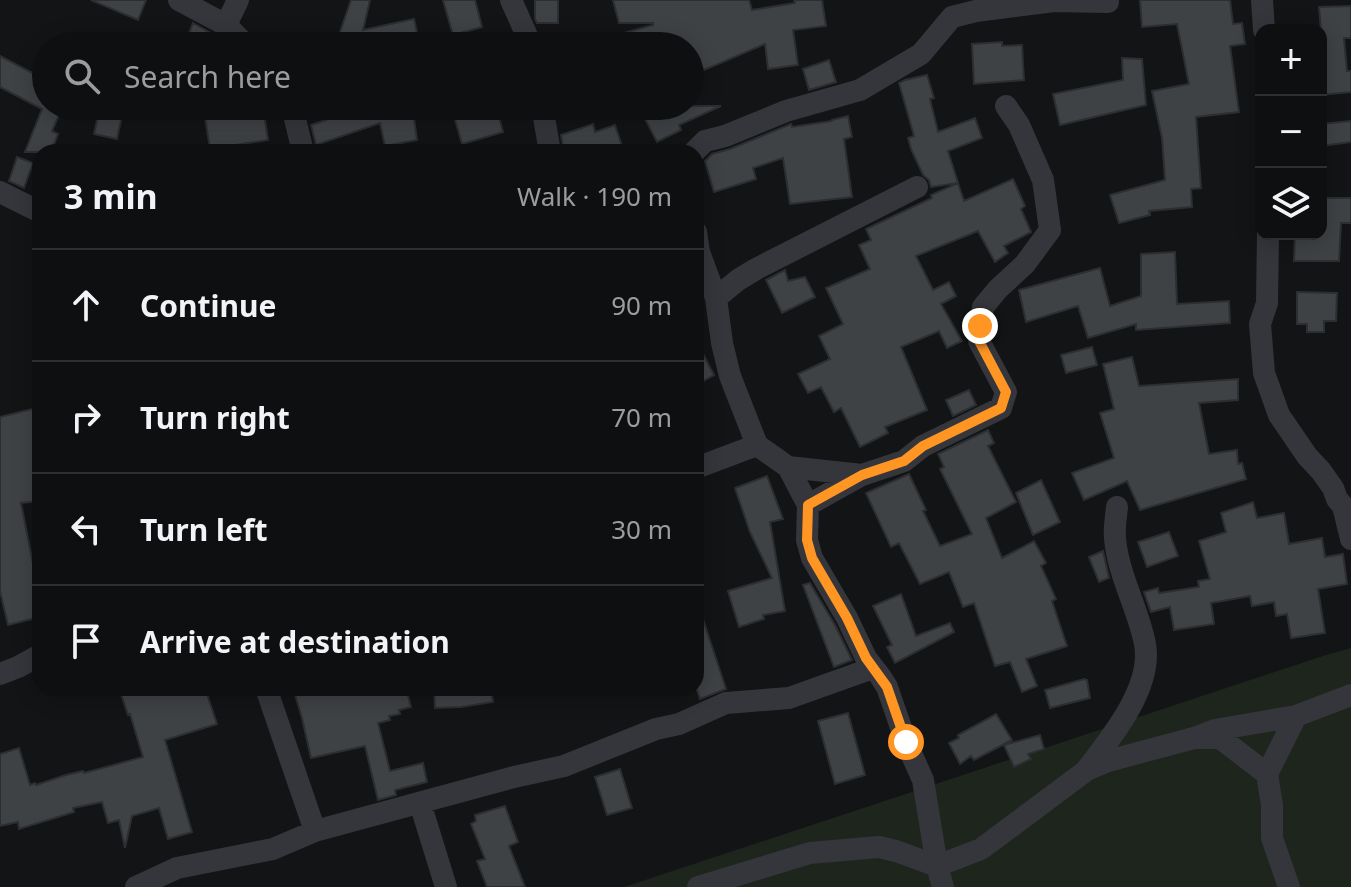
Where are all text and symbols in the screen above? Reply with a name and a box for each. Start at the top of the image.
map controls [1255,24,1327,240]
button: + [1255,24,1327,96]
search box [32,32,704,120]
icon: search [60,54,104,98]
text: Search here [124,56,291,97]
button: − [1255,96,1327,168]
button: layers [1255,168,1327,240]
text: 3 min [64,173,158,219]
text: Walk · 190 m [517,178,672,214]
icon: ahead [64,283,108,327]
text: Continue [140,285,276,326]
text: 90 m [611,287,672,323]
route end [962,308,998,344]
icon: right [64,395,108,439]
text: Turn right [140,397,290,438]
text: 70 m [611,399,672,435]
icon: left [64,507,108,551]
text: Turn left [140,509,268,550]
text: 30 m [611,511,672,547]
icon: arrive [64,619,108,663]
text: Arrive at destination [140,621,450,662]
route start [888,724,924,760]

